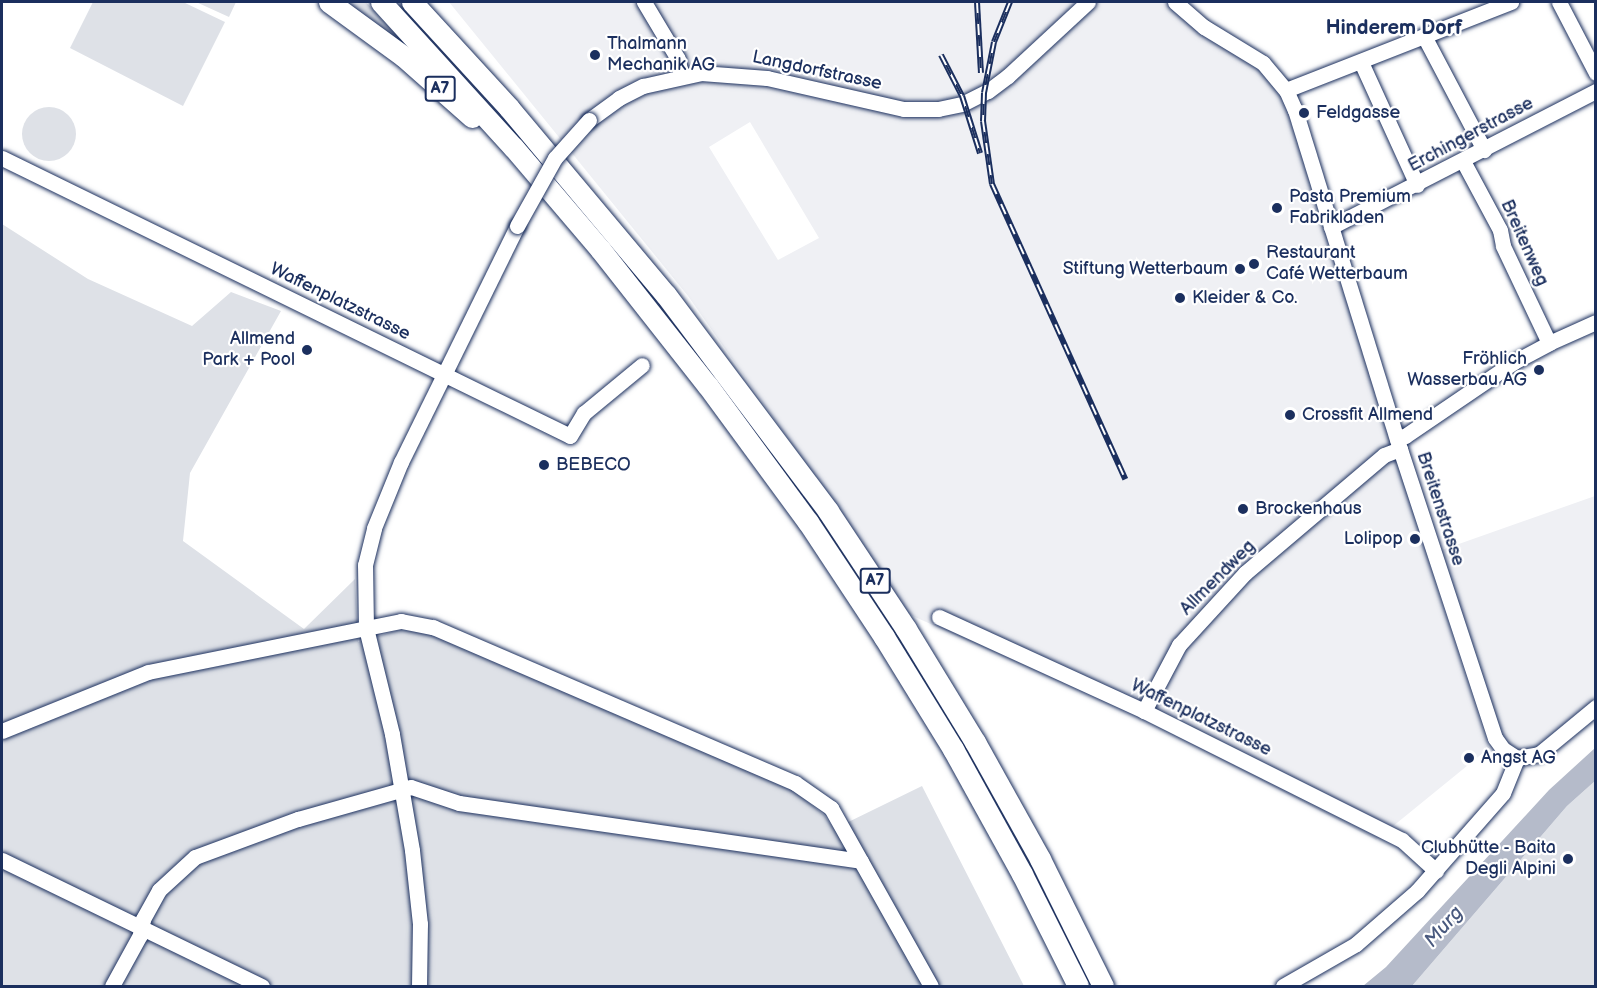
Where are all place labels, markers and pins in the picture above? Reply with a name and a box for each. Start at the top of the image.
place label: Thalmann Mechanik AG [607,34,715,76]
marker: Thalmann Mechanik AG [588,48,602,62]
place label: Feldgasse [1316,102,1400,124]
marker: Feldgasse [1297,106,1311,120]
place label: Pasta Premium Fabrikladen [1289,187,1411,230]
marker: Pasta Premium Fabrikladen [1270,201,1284,215]
place label: Restaurant Café Wetterbaum [1266,243,1409,286]
marker: Restaurant Café Wetterbaum [1247,257,1261,271]
place label: Stiftung Wetterbaum [1062,258,1228,280]
marker: Stiftung Wetterbaum [1233,262,1247,276]
place label: Kleider & Co. [1192,287,1297,309]
marker: Kleider & Co. [1173,291,1187,305]
place label: Allmend Park + Pool [202,329,295,372]
marker: Allmend Park + Pool [300,343,314,357]
place label: Fröhlich Wasserbau AG [1407,349,1527,392]
marker: Fröhlich Wasserbau AG [1532,363,1546,377]
place label: Crossfit Allmend [1302,404,1433,426]
marker: Crossfit Allmend [1283,408,1297,422]
place label: BEBECO [556,454,631,476]
marker: BEBECO [537,458,551,472]
place label: Brockenhaus [1255,498,1362,520]
marker: Brockenhaus [1236,502,1250,516]
place label: Lolipop [1344,528,1403,550]
marker: Lolipop [1408,532,1422,546]
place label: Angst AG [1481,747,1556,769]
marker: Angst AG [1462,751,1476,765]
place label: Clubhütte - Baita Degli Alpini [1420,838,1556,880]
marker: Clubhütte - Baita Degli Alpini [1561,852,1575,866]

